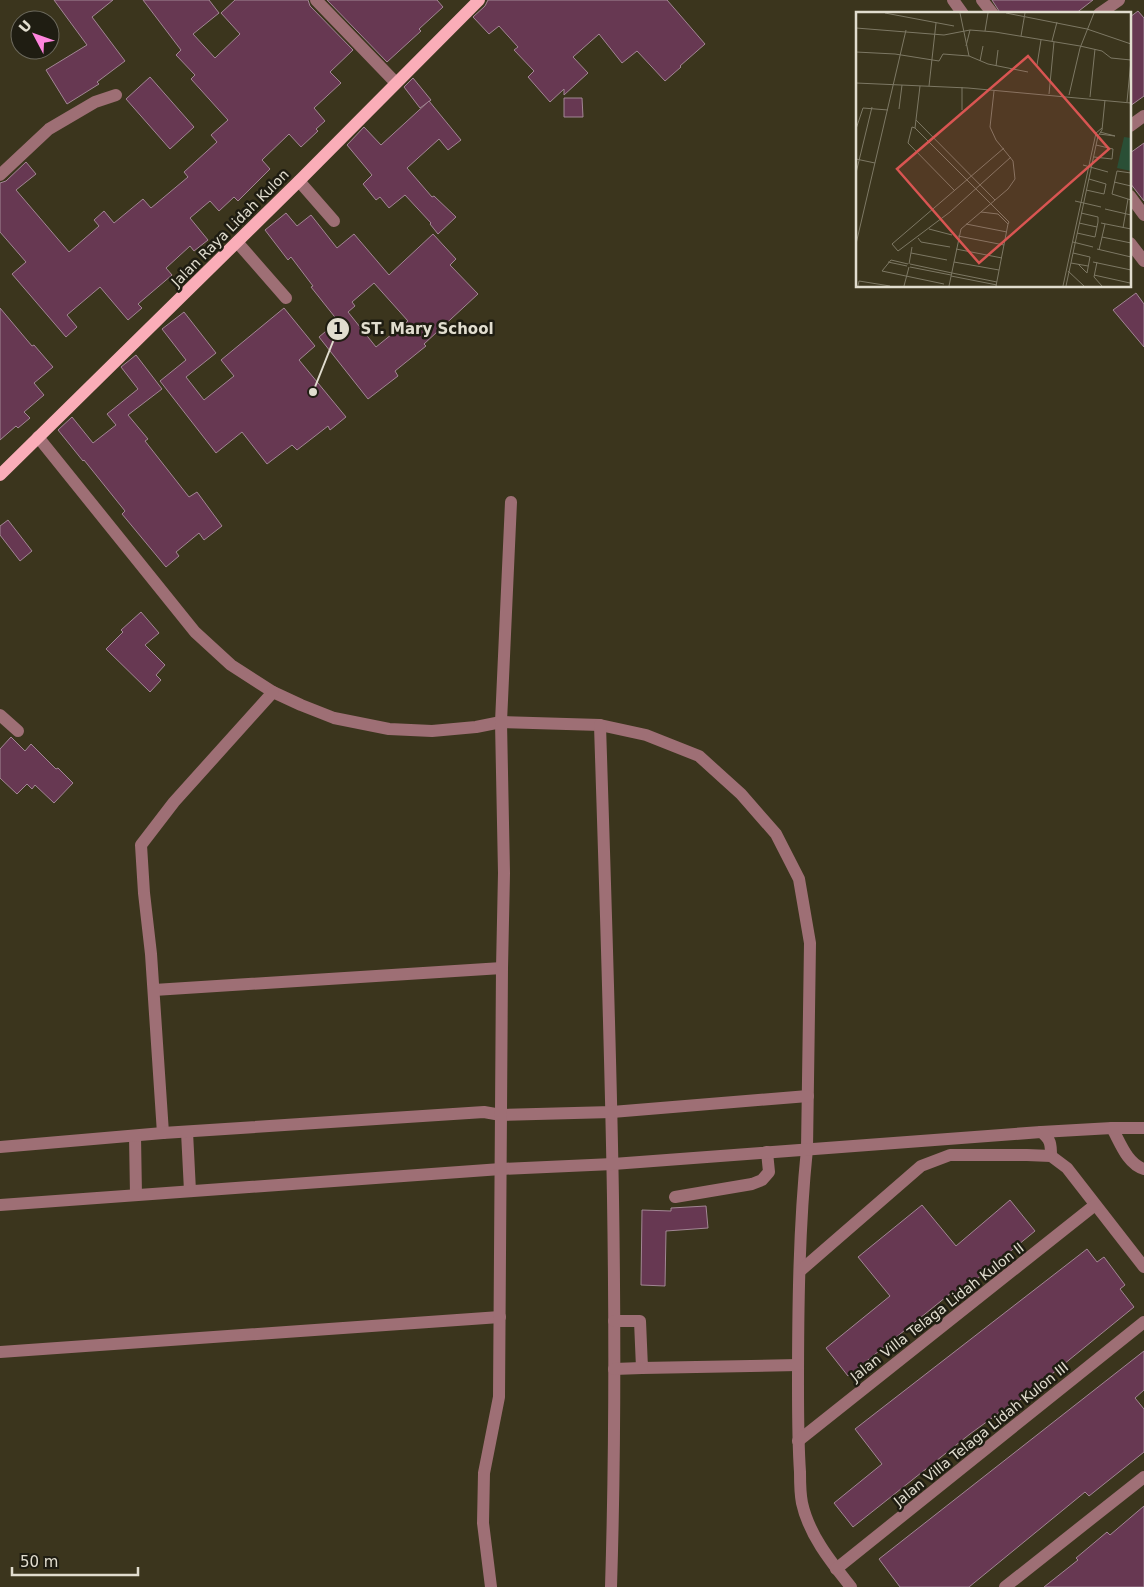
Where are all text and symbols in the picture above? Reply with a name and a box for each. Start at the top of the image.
north arrow [10,10,60,60]
inset map [856,12,1132,288]
text: U [15,17,35,36]
street label: Jalan Raya Lidah Kulon [167,166,292,291]
callout: ST. Mary School [325,314,503,344]
text: 1 [333,320,343,338]
text: ST. Mary School [360,320,494,338]
street label: Jalan Villa Telaga Lidah Kulon II [846,1239,1027,1385]
street label: Jalan Villa Telaga Lidah Kulon III [890,1359,1071,1510]
scale bar [12,1544,139,1576]
text: 50 m [20,1553,58,1571]

